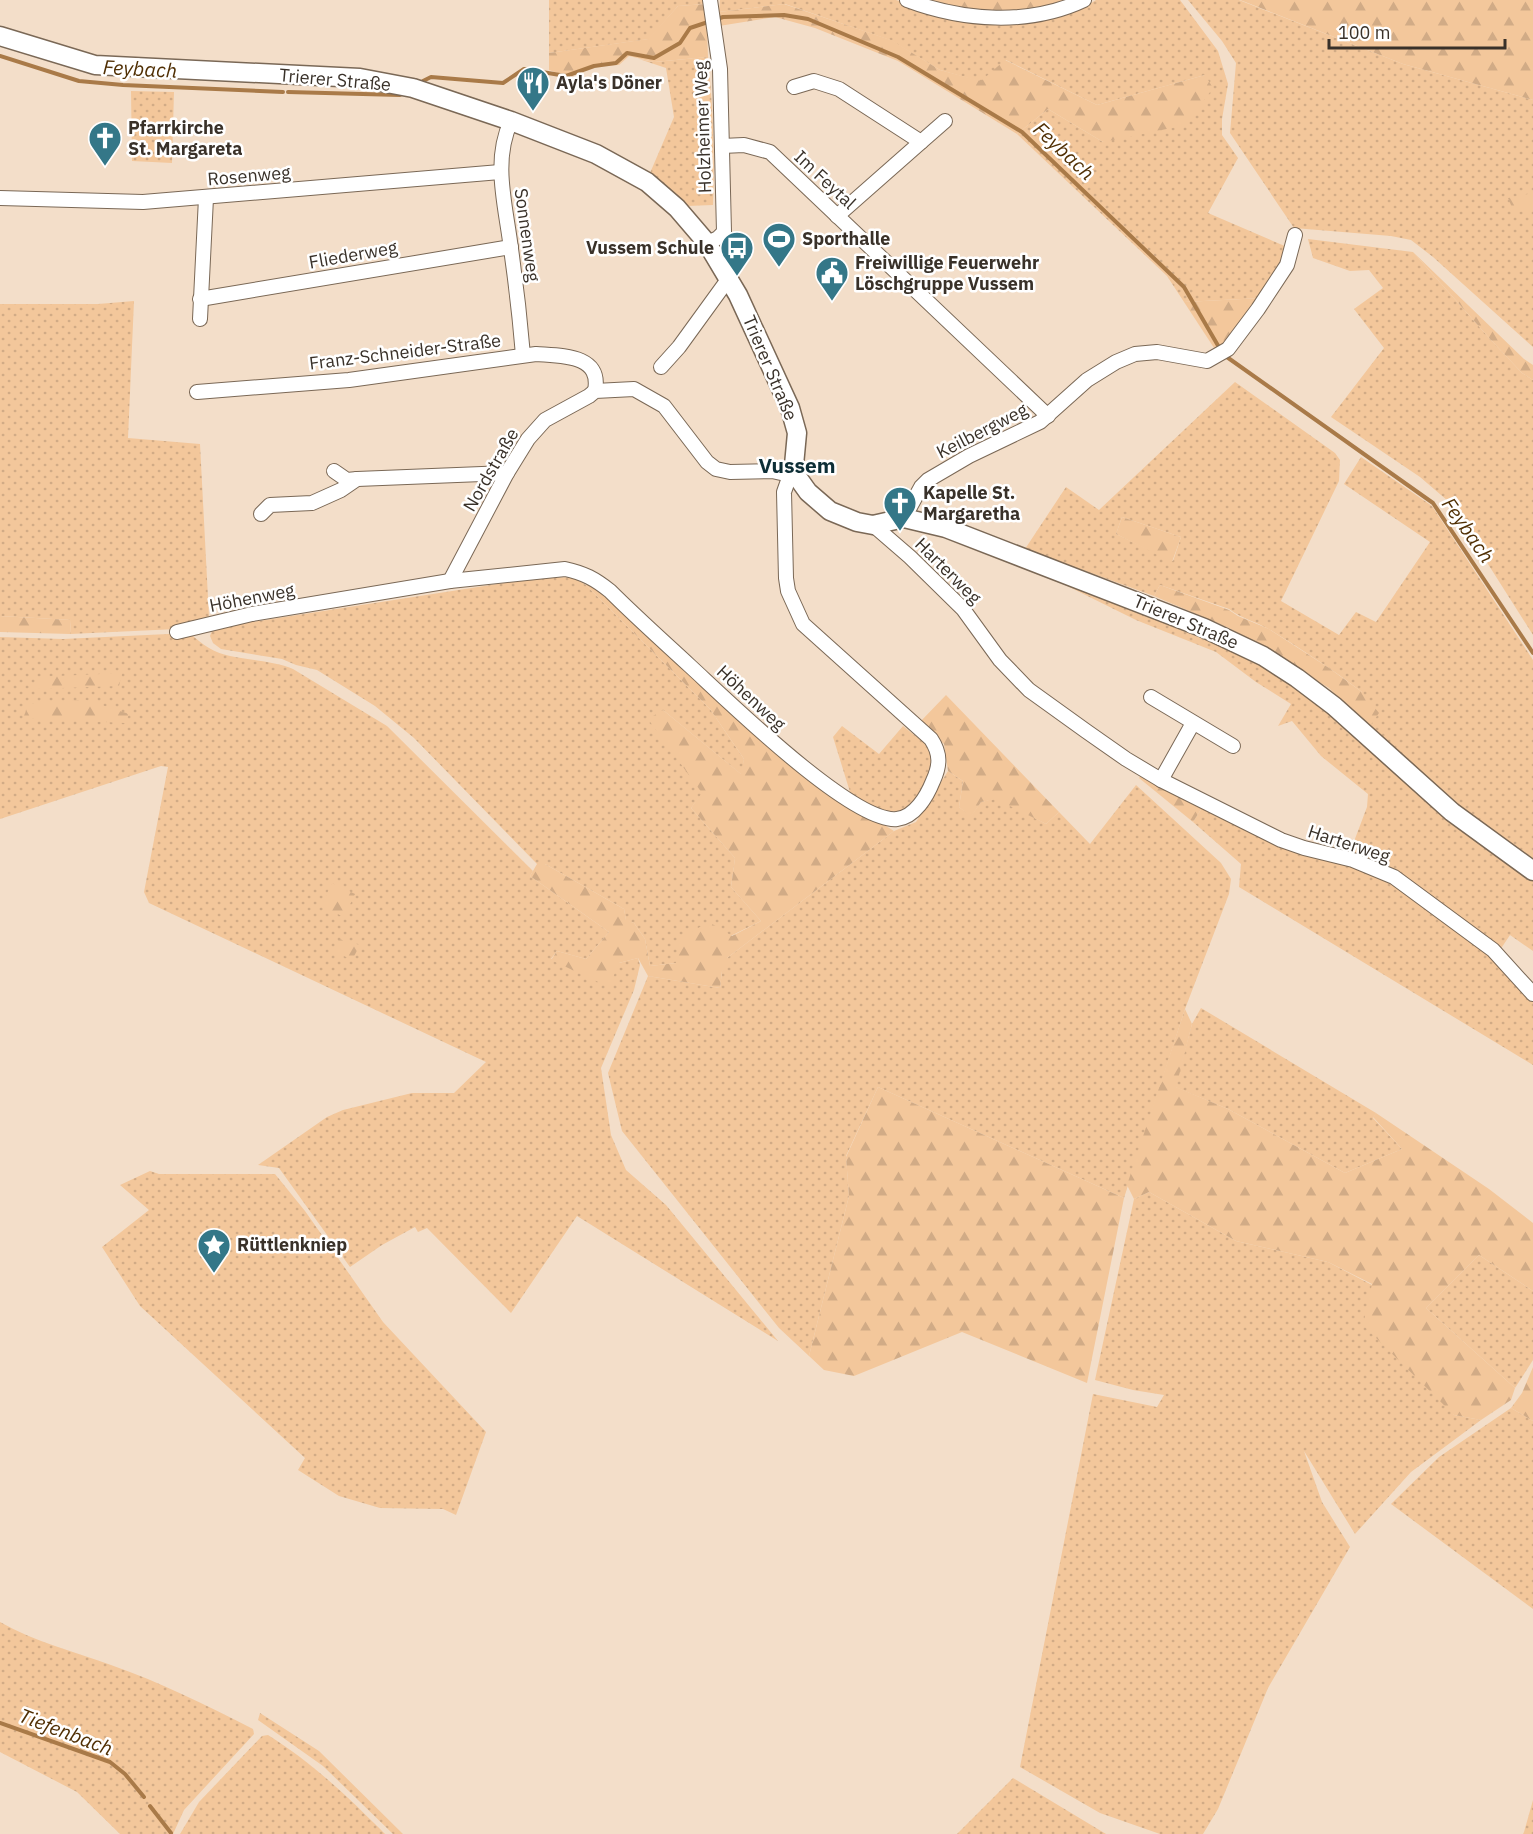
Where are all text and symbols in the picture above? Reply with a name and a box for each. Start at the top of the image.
scale bar [1329,12,1504,50]
text: 100 m [1338,21,1390,44]
water label: Feybach [102,53,178,84]
street label: Holzheimer Weg [689,60,716,194]
street label: Trierer Straße [278,63,392,96]
restaurant icon: Ayla's Döner [515,65,551,112]
place label: Ayla's Döner [556,71,662,94]
water label: Feybach [1028,115,1101,186]
place label: Pfarrkirche St. Margareta [128,116,242,160]
church icon: Pfarrkirche St. Margareta [87,120,123,167]
street label: Im Feytal [790,145,861,214]
street label: Rosenweg [206,160,292,191]
street label: Sonnenweg [510,187,546,284]
sports icon: Sporthalle [761,221,797,268]
place label: Sporthalle [802,227,890,250]
bus stop icon: Vussem Schule [719,230,755,277]
street label: Fliederweg [307,235,399,274]
place label: Vussem Schule [586,236,714,259]
place label: Freiwillige Feuerwehr Löschgruppe Vussem [855,251,1039,295]
public building icon: Freiwillige Feuerwehr Löschgruppe Vussem [814,255,850,302]
street label: Trierer Straße [738,312,803,424]
street label: Franz-Schneider-Straße [308,328,502,375]
street label: Keilbergweg [932,398,1032,463]
street label: Nordstraße [458,424,524,515]
district label: Vussem [758,451,836,479]
place label: Kapelle St. Margaretha [923,481,1020,525]
church icon: Kapelle St. Margaretha [882,485,918,532]
water label: Feybach [1436,492,1501,568]
street label: Harterweg [910,532,987,609]
street label: Höhenweg [207,578,297,617]
street label: Trierer Straße [1130,589,1242,654]
street label: Höhenweg [712,660,791,736]
street label: Harterweg [1305,819,1394,868]
place icon: Rüttlenkniep [196,1227,232,1274]
place label: Rüttlenkniep [237,1233,347,1256]
water label: Tiefenbach [15,1701,117,1762]

